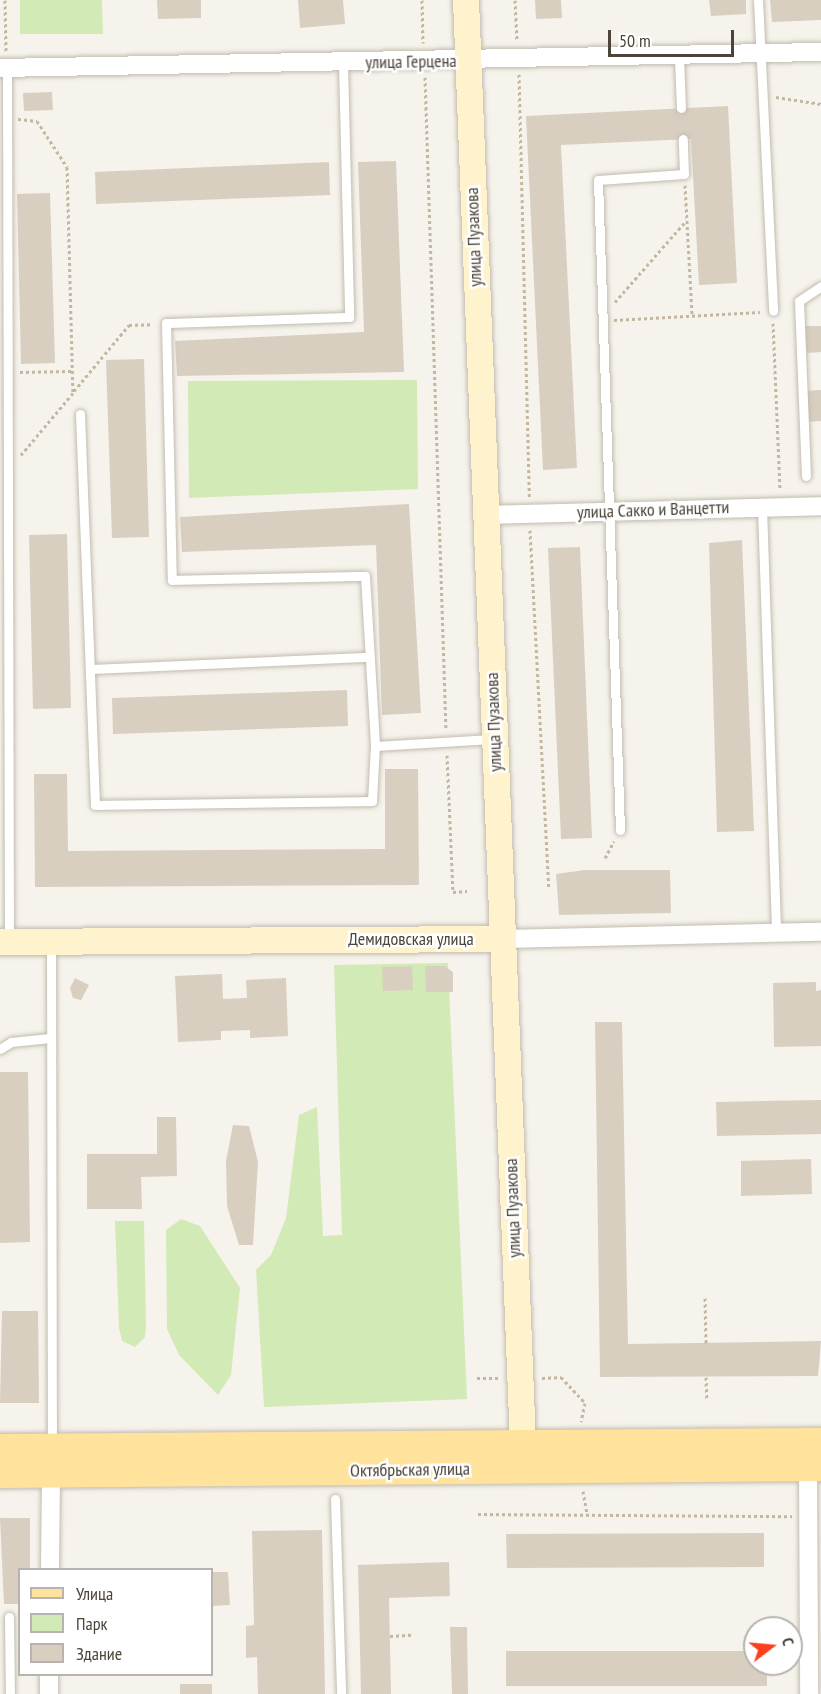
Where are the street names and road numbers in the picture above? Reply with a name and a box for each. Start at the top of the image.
street label: улица Герцена [365,50,457,74]
street label: улица Пузакова [461,187,487,287]
street label: улица Сакко и Ванцетти [577,497,729,523]
street label: улица Пузакова [481,672,507,772]
street label: Демидовская улица [348,928,474,950]
street label: улица Пузакова [500,1158,526,1258]
street label: Октябрьская улица [350,1458,470,1482]

